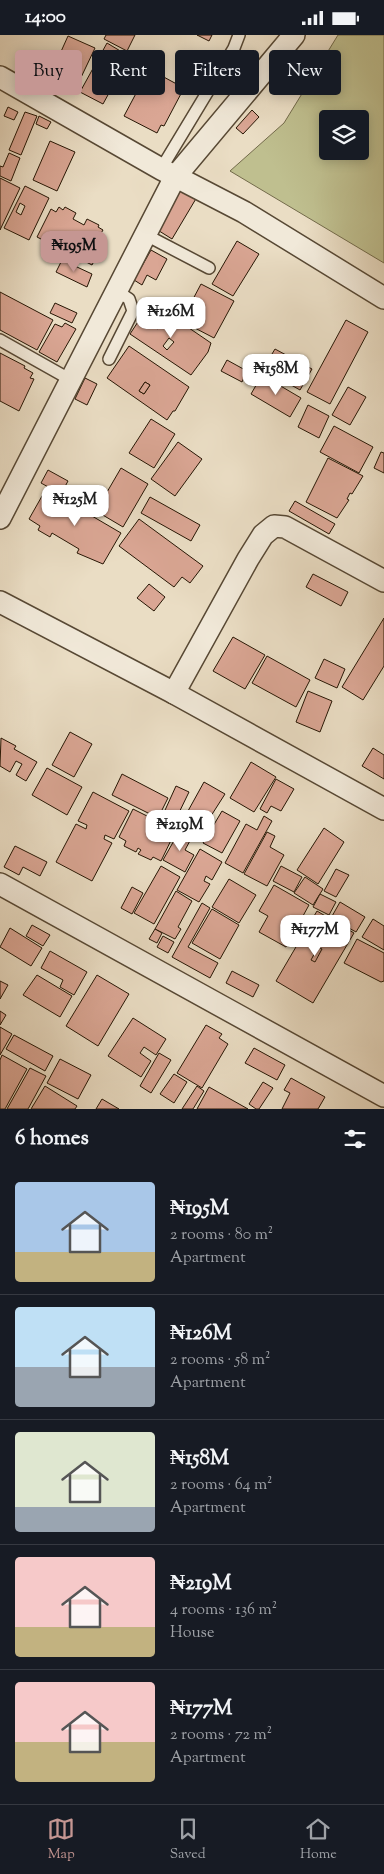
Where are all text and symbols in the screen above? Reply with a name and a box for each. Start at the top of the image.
text: 14:00 [25,4,66,31]
chip: Buy [15,50,82,95]
chip: Rent [92,50,165,95]
chip: Filters [175,50,259,95]
chip: New [269,50,341,95]
map controls [319,110,369,160]
button: layers [319,110,369,160]
pin: ₦195M [39,231,109,273]
text: ₦195M [52,235,96,258]
pin: ₦126M [136,297,206,339]
text: ₦126M [147,301,195,324]
pin: ₦158M [241,353,311,396]
text: ₦158M [253,358,299,381]
pin: ₦125M [40,485,110,527]
text: ₦125M [53,489,97,512]
pin: ₦219M [145,809,215,852]
text: ₦219M [157,814,203,837]
pin: ₦177M [280,915,350,957]
text: ₦177M [291,919,339,942]
text: 6 homes [15,1124,89,1154]
icon: filters [341,1125,369,1153]
text: ₦195M [170,1194,229,1224]
icon: home [55,1202,115,1262]
text: 2 rooms · 80 m² [170,1224,273,1247]
text: Apartment [170,1247,246,1270]
text: ₦126M [170,1319,232,1349]
icon: home [55,1327,115,1387]
text: 2 rooms · 58 m² [170,1349,270,1372]
text: Apartment [170,1372,246,1395]
text: ₦158M [170,1444,229,1474]
icon: home [55,1452,115,1512]
text: 2 rooms · 64 m² [170,1474,273,1497]
text: Apartment [170,1497,246,1520]
text: ₦219M [170,1569,231,1599]
icon: home [55,1577,115,1637]
text: 4 rooms · 136 m² [170,1599,277,1622]
text: House [170,1622,214,1645]
text: ₦177M [170,1694,232,1724]
icon: home [55,1702,115,1762]
text: 2 rooms · 72 m² [170,1724,272,1747]
text: Apartment [170,1747,246,1770]
tab: Map [47,1815,75,1865]
tab: Saved [170,1815,206,1865]
tab: Home [300,1815,337,1865]

